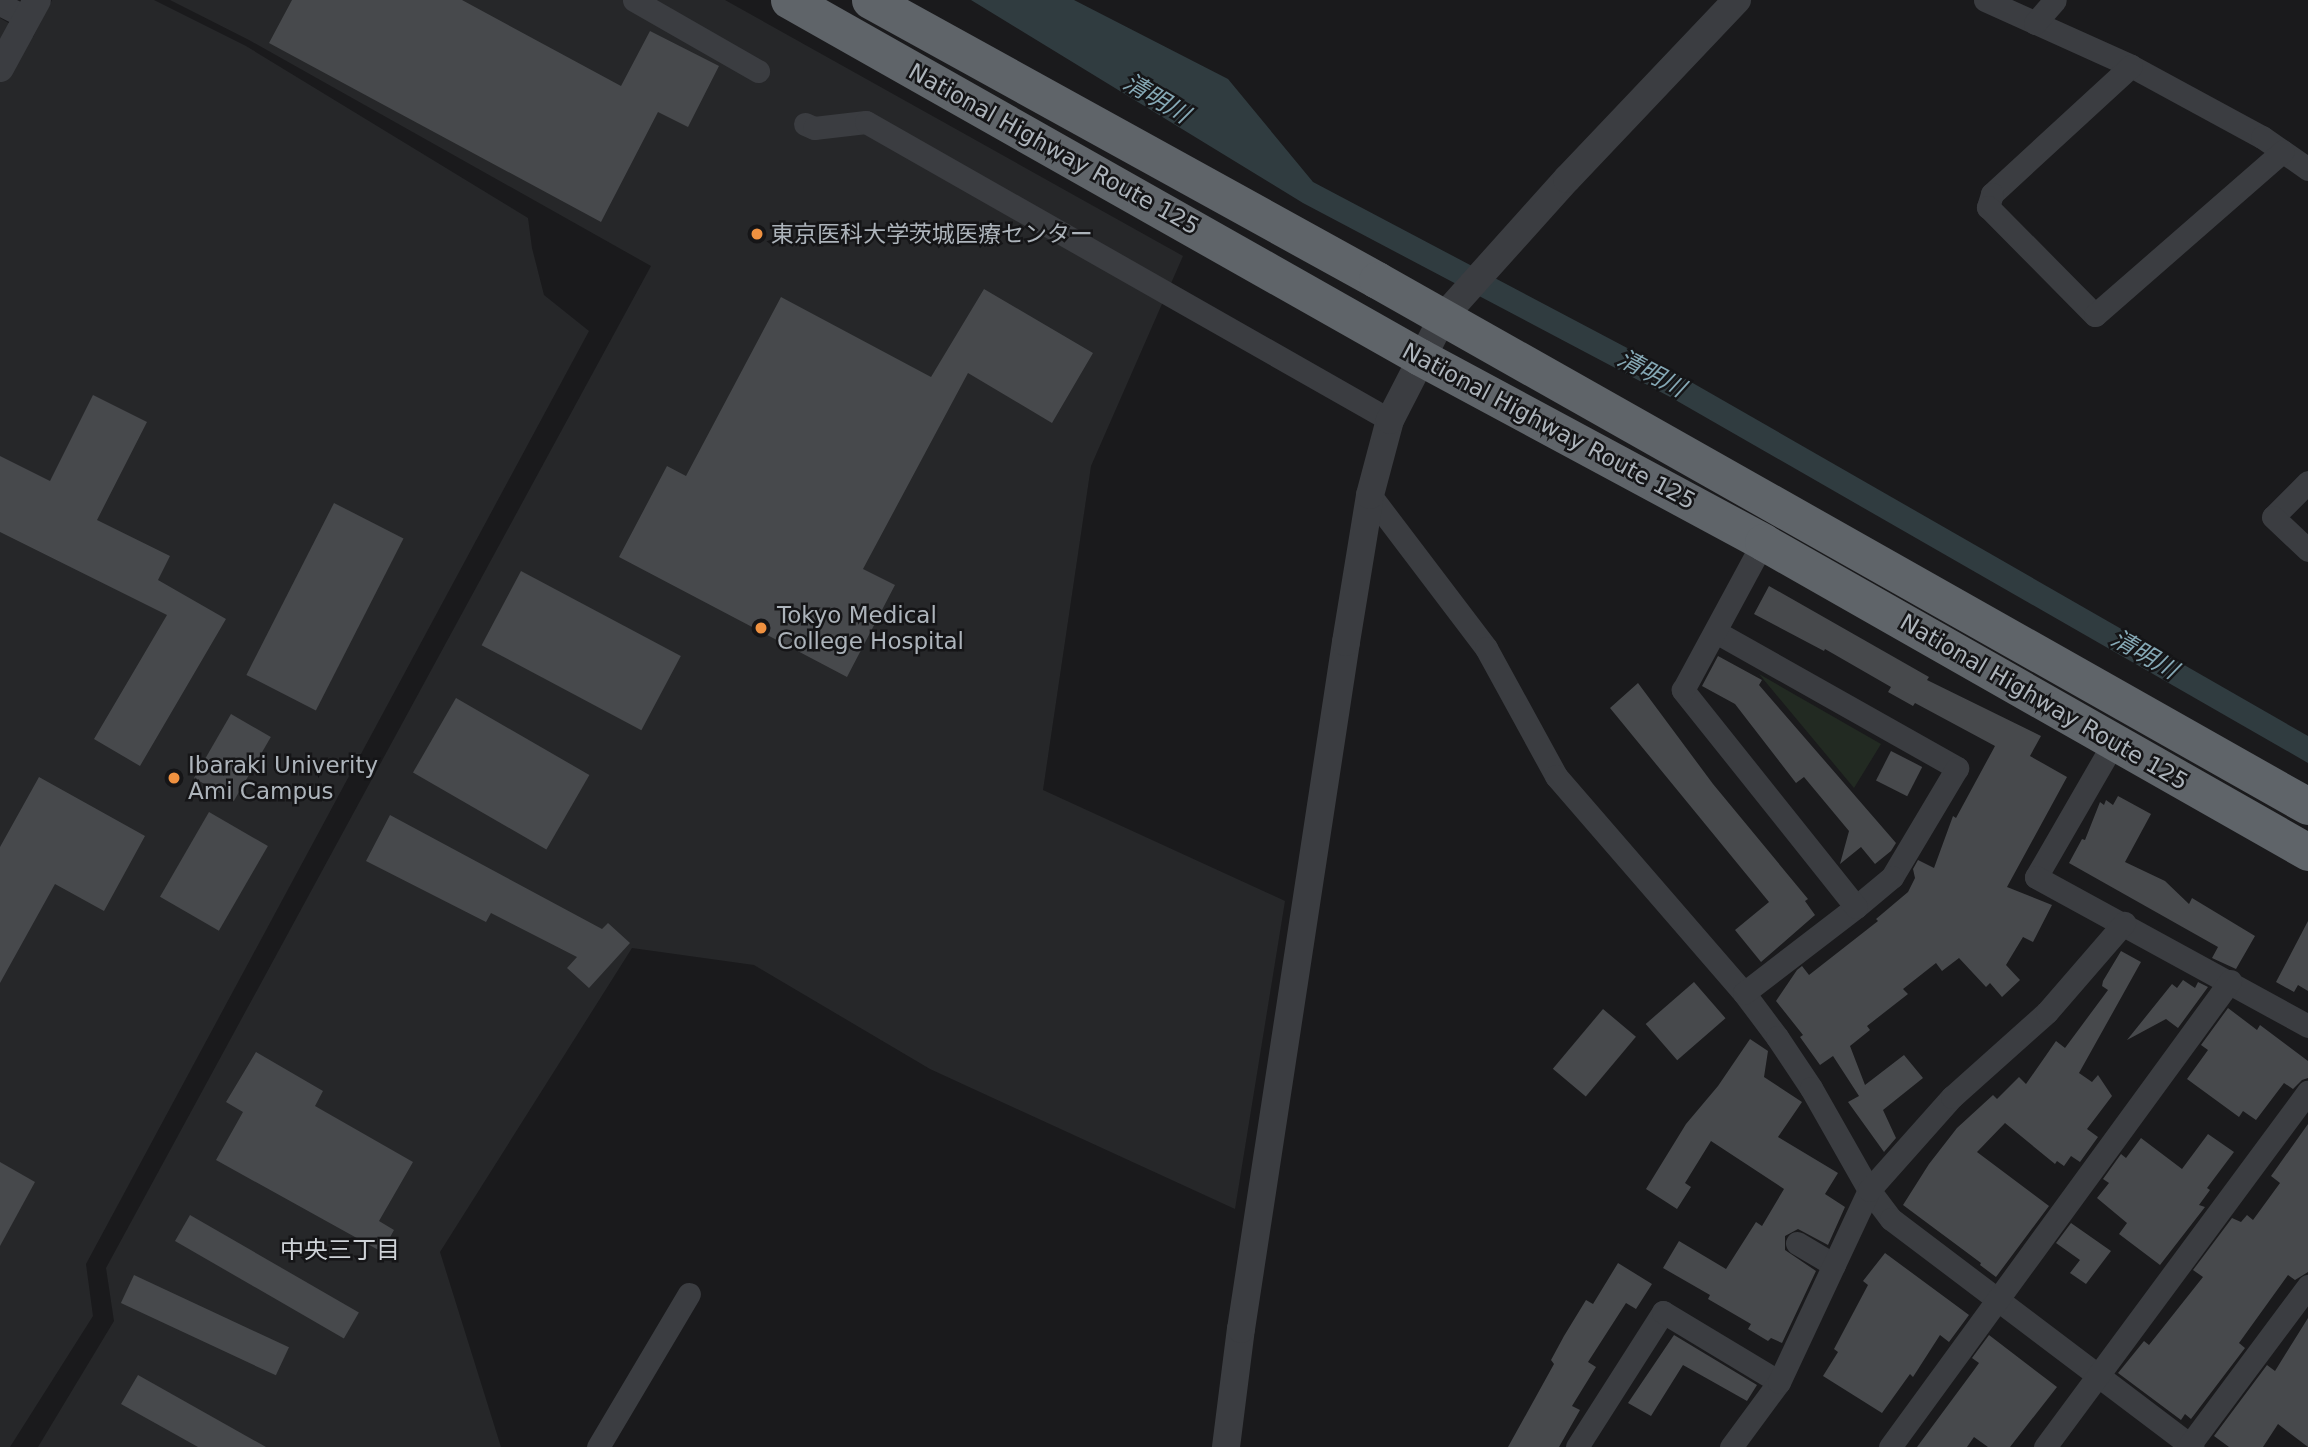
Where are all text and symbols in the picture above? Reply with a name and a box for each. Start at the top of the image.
street label: National Highway Route 125 [904,57,1204,241]
water label: 清明川 [1118,68,1194,130]
place label: 東京医科大学茨城医療センター [771,220,1093,248]
marker: 東京医科大学茨城医療センター [749,226,765,242]
street label: National Highway Route 125 [1398,337,1700,515]
water label: 清明川 [1612,344,1690,404]
place label: Tokyo Medical College Hospital [777,601,964,655]
street label: National Highway Route 125 [1895,608,2193,796]
marker: Tokyo Medical College Hospital [751,618,771,638]
water label: 清明川 [2106,625,2182,685]
place label: Ibaraki Univerity Ami Campus [188,751,378,805]
marker: Ibaraki Univerity Ami Campus [166,770,182,786]
district label: 中央三丁目 [280,1237,400,1265]

